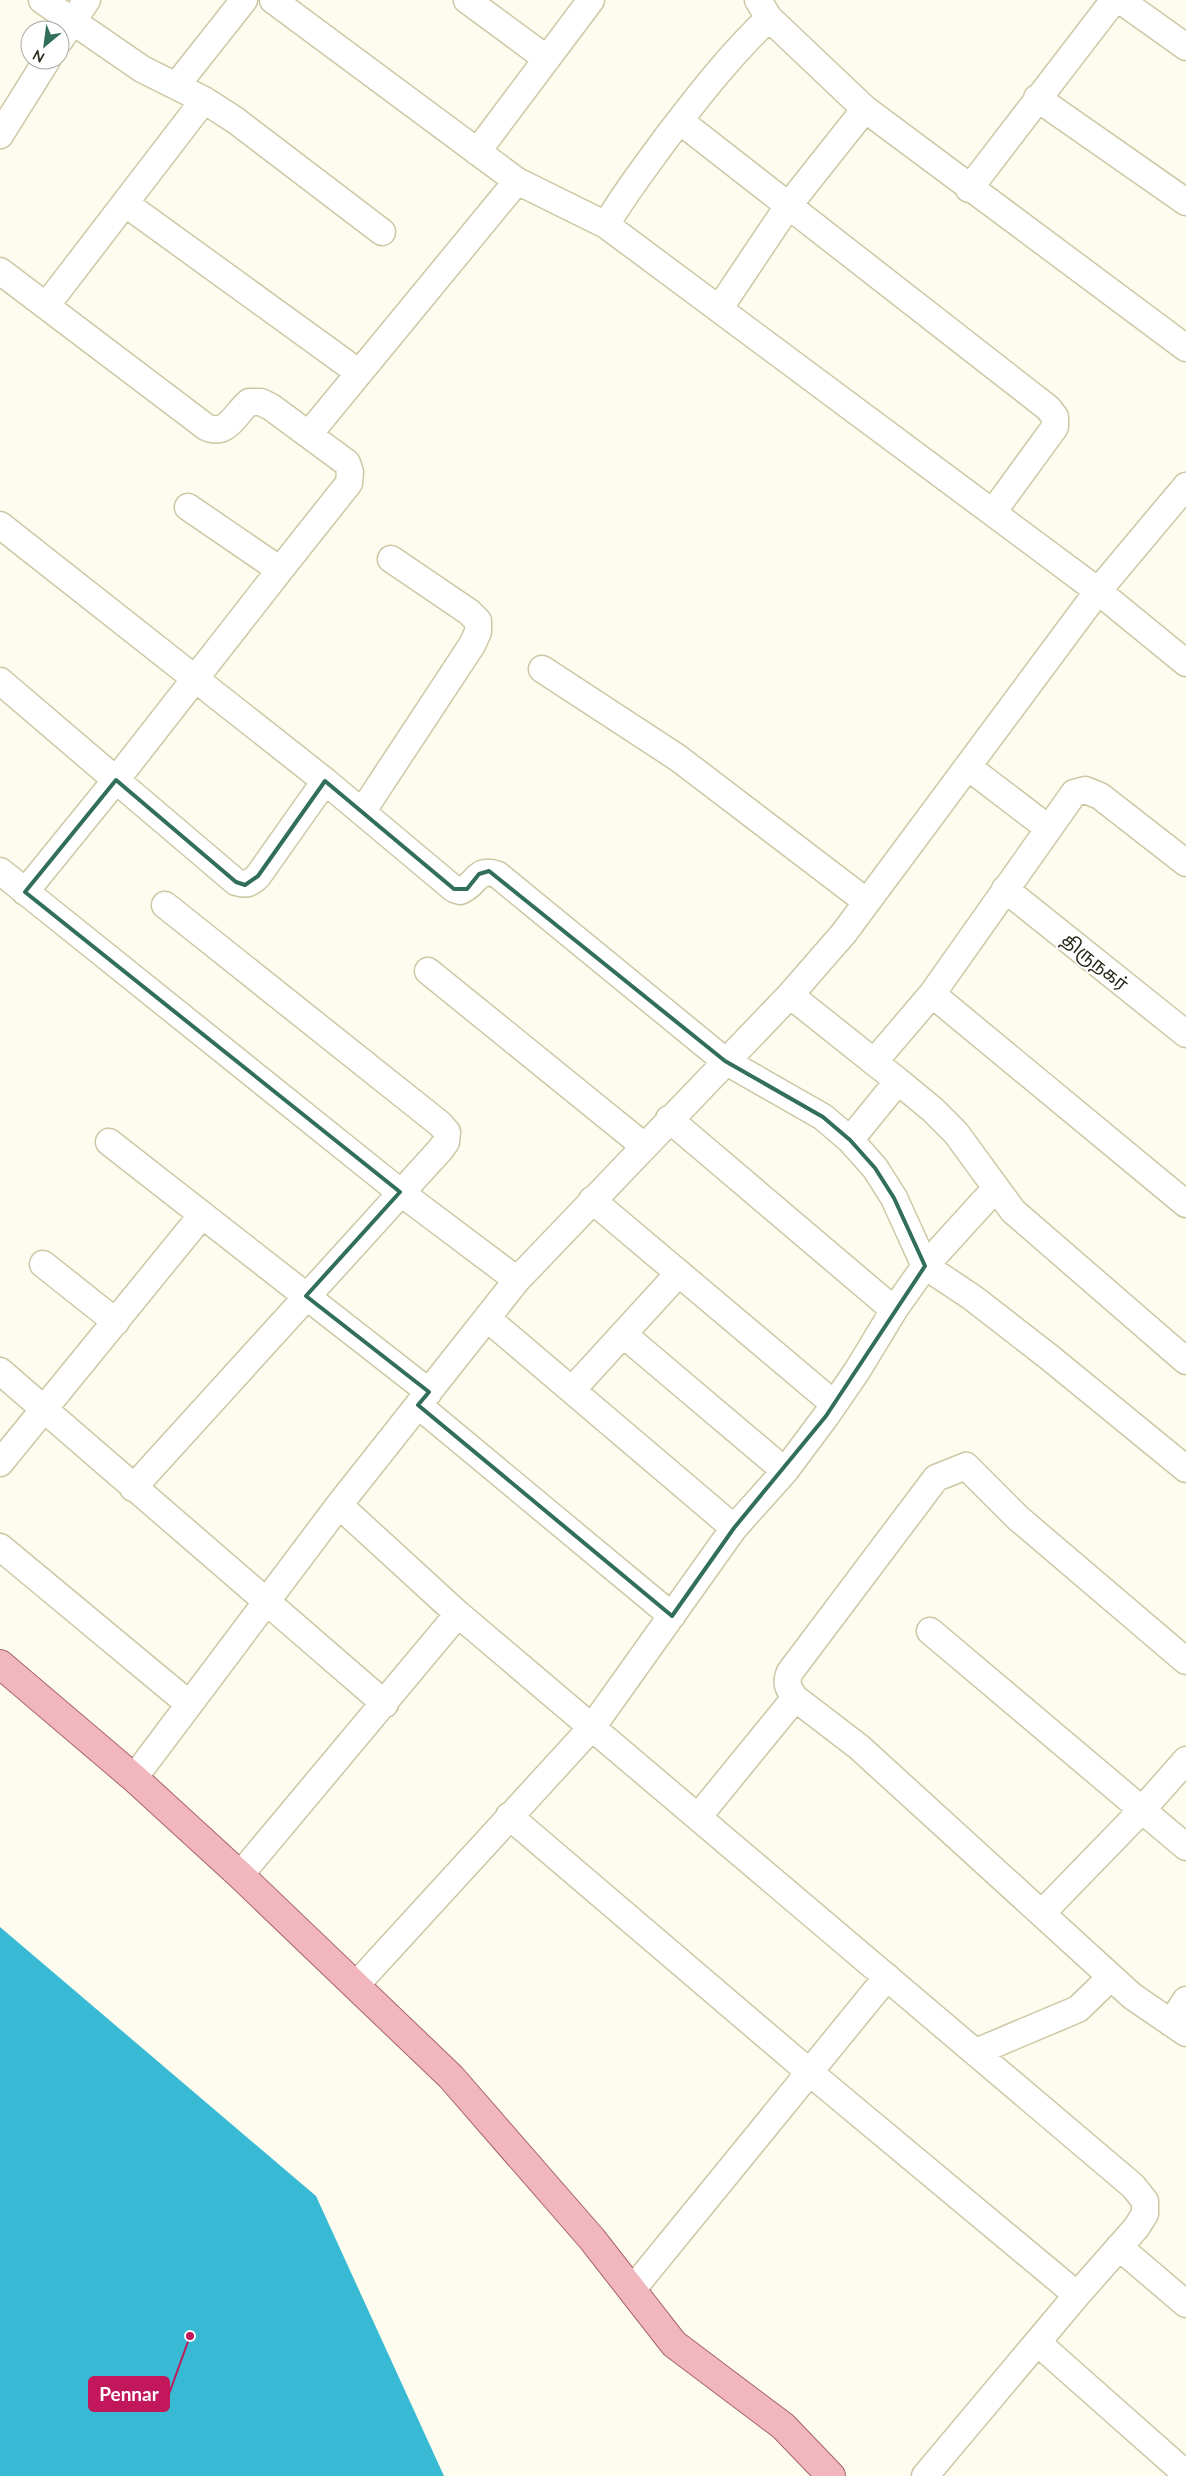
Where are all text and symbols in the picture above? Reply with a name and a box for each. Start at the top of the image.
north arrow [20,20,70,70]
text: N [30,47,47,67]
street label: திருநகர் [1057,928,1134,997]
callout: Pennar [89,2377,169,2411]
text: Pennar [99,2382,160,2405]

